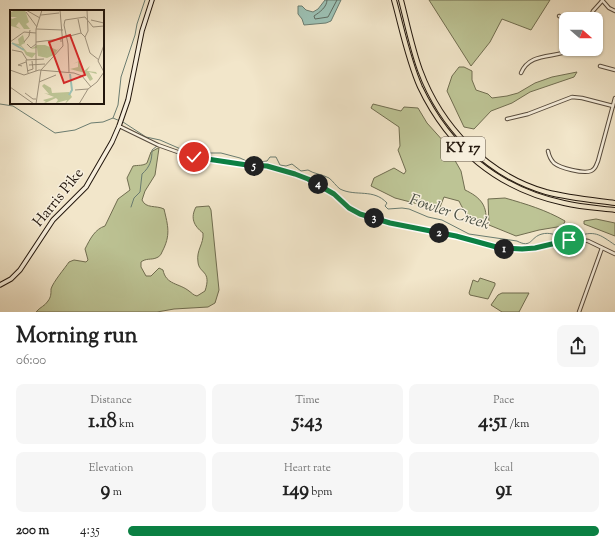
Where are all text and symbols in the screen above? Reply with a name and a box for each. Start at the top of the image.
inset map [10,10,104,104]
north arrow [559,12,603,56]
map controls [559,12,603,56]
road number: KY 17 [441,137,485,161]
pin [177,140,211,174]
icon: check [183,146,205,168]
pin: 5 [244,156,264,176]
text: 5 [252,158,256,174]
street label: Harris Pike [29,164,89,232]
pin: 4 [308,174,328,194]
text: 4 [315,176,321,192]
water label: Fowler Creek [406,189,492,237]
pin: 3 [364,208,384,228]
text: 3 [372,210,376,226]
pin: 2 [429,223,449,243]
pin [552,223,586,257]
text: 2 [436,225,442,241]
icon: arrive [558,229,580,251]
pin: 1 [494,239,514,259]
text: 1 [502,241,506,257]
text: Morning run [16,321,138,353]
button: share [557,325,599,367]
text: 06:00 [16,352,46,370]
text: Distance [90,392,132,408]
text: Time [295,392,320,408]
text: Pace [493,392,514,408]
text: 1.18 [88,408,117,437]
text: 5:43 [292,408,323,437]
text: 4:51 [478,408,507,437]
text: km [117,416,134,432]
text: /km [507,416,529,432]
text: Elevation [89,460,133,476]
text: Heart rate [284,460,331,476]
text: kcal [494,460,513,476]
text: 9 [101,476,110,505]
text: 149 [283,476,309,505]
text: 91 [496,476,512,505]
text: m [110,484,122,500]
text: bpm [309,484,332,500]
text: 200 m [16,522,49,540]
text: 4:35 [80,522,100,540]

